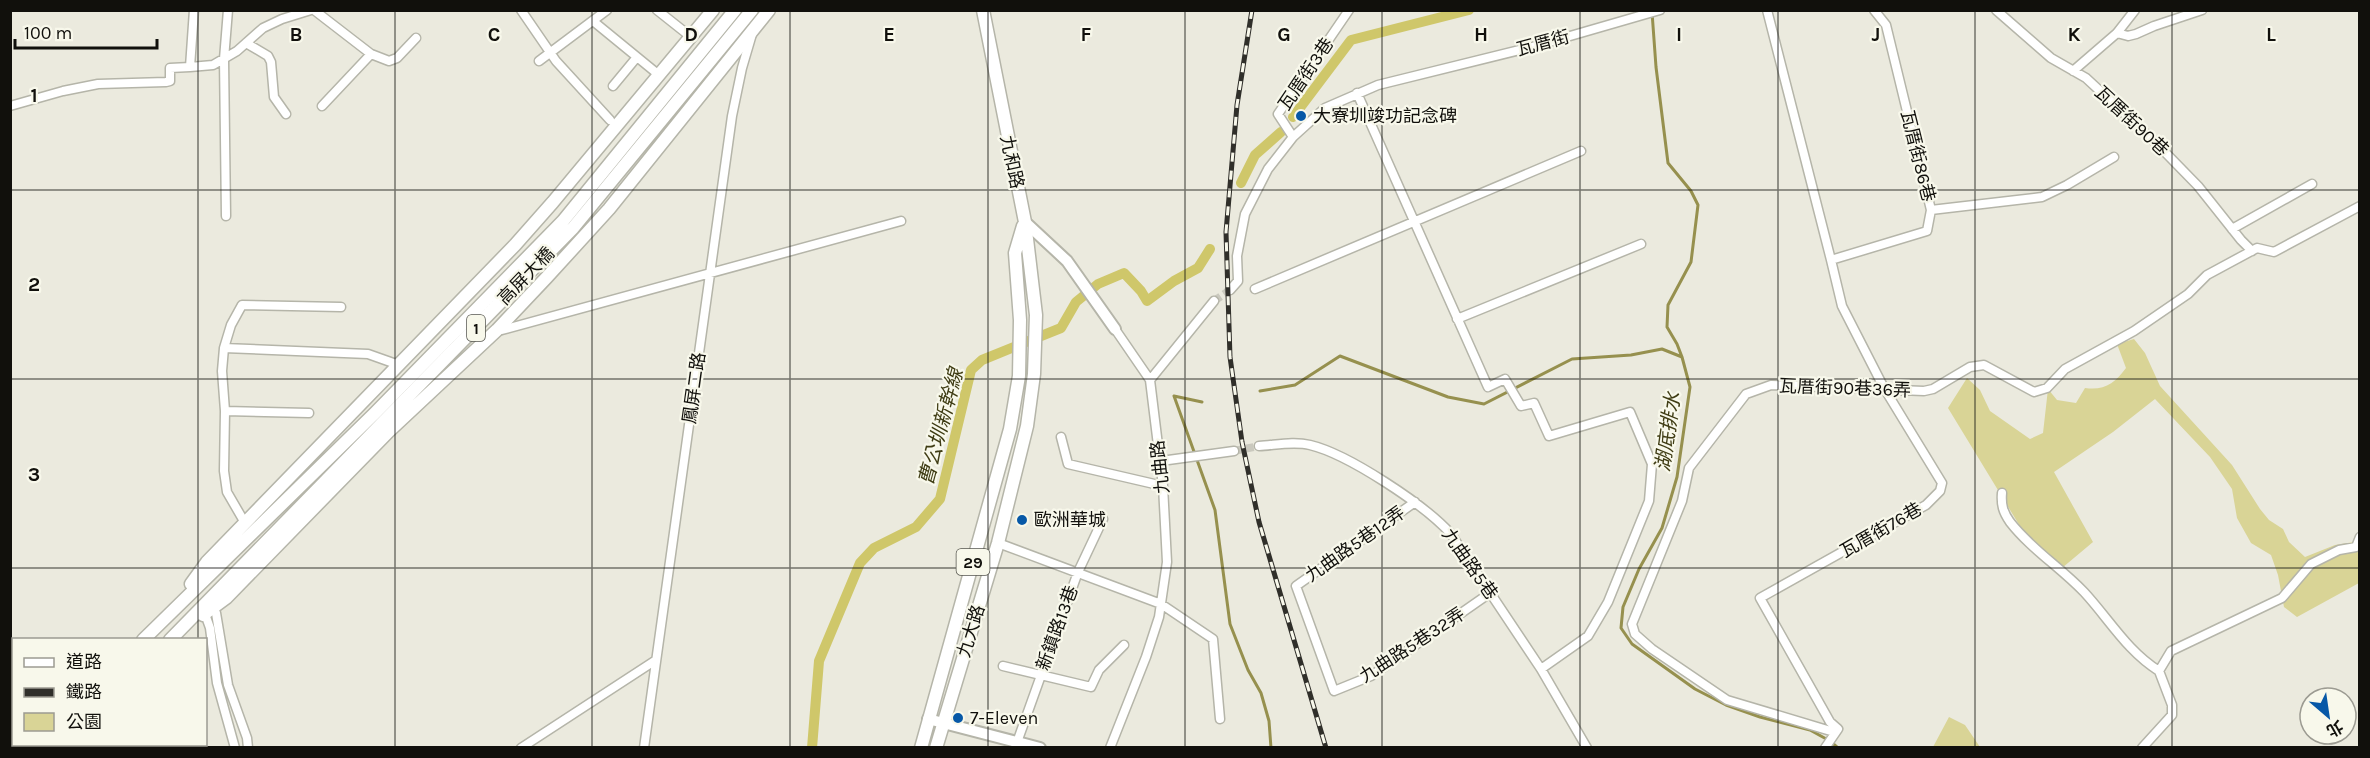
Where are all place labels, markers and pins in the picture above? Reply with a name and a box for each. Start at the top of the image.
place label: 大寮圳竣功記念碑 [1313,105,1457,127]
marker: 大寮圳竣功記念碑 [1294,109,1308,123]
place label: 歐洲華城 [1034,509,1106,531]
marker: 歐洲華城 [1015,513,1029,527]
place label: 7-Eleven [970,707,1038,729]
marker: 7-Eleven [951,711,965,725]

